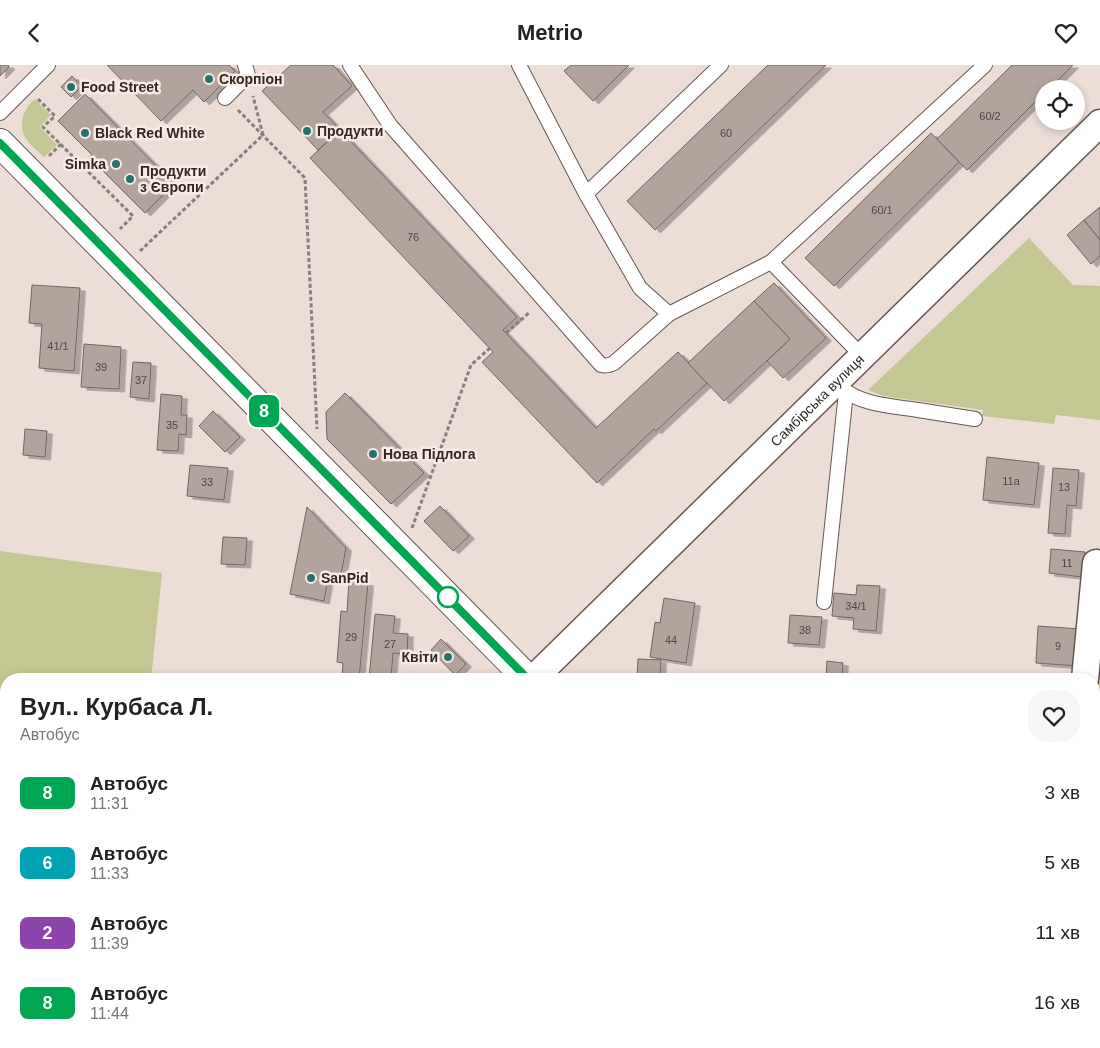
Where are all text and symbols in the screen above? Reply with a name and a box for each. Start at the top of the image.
icon: back [20,19,48,47]
icon: heart [1052,19,1080,47]
text: Metrio [517,20,583,45]
place label: Скорпіон [219,71,282,87]
marker: Скорпіон [203,73,215,85]
place label: Food Street [81,79,159,95]
map controls [1035,80,1085,130]
button: locate [1035,80,1085,130]
marker: Food Street [65,81,77,93]
house number: 60/2 [979,110,1001,122]
place label: Продукти [317,123,383,139]
place label: Black Red White [95,125,205,141]
marker: Продукти [301,125,313,137]
marker: Black Red White [79,127,91,139]
house number: 60 [720,127,732,139]
place label: Simka [65,156,106,172]
marker: Simka [110,158,122,170]
place label: Продукти з Європи [140,163,206,195]
marker: Продукти з Європи [124,173,136,185]
house number: 60/1 [871,204,893,216]
house number: 76 [407,231,419,243]
house number: 41/1 [47,340,69,352]
street label: Самбірська вулиця [767,351,867,450]
house number: 39 [95,361,107,373]
house number: 37 [135,374,147,386]
line badge: 8 [248,395,280,427]
text: 8 [259,401,269,421]
house number: 35 [166,419,178,431]
place label: Нова Підлога [383,446,476,462]
marker: Нова Підлога [367,448,379,460]
house number: 11а [1002,475,1021,487]
house number: 33 [201,476,213,488]
house number: 13 [1058,481,1070,493]
house number: 11 [1061,557,1073,569]
place label: SanPid [321,570,368,586]
marker: SanPid [305,572,317,584]
unlabelled marker [437,586,459,608]
house number: 34/1 [845,600,867,612]
house number: 38 [799,624,811,636]
house number: 29 [345,631,357,643]
house number: 44 [665,634,677,646]
house number: 27 [384,638,396,650]
house number: 9 [1055,640,1061,652]
place label: Квіти [401,649,438,665]
marker: Квіти [442,651,454,663]
button: heart [1028,690,1080,742]
text: Вул.. Курбаса Л. [20,693,213,720]
text: Автобус [20,726,80,743]
text: Автобус [90,773,168,794]
text: 3 хв [1045,782,1080,803]
text: 8 [42,783,53,803]
text: 11:31 [90,795,129,812]
text: Автобус [90,843,168,864]
text: 5 хв [1045,852,1080,873]
text: 6 [42,853,53,873]
text: 11:33 [90,865,129,882]
text: Автобус [90,913,168,934]
text: 11 хв [1035,922,1080,943]
text: 2 [42,923,53,943]
text: 11:39 [90,935,129,952]
text: Автобус [90,983,168,1004]
text: 16 хв [1034,992,1080,1013]
text: 8 [42,993,53,1013]
text: 11:44 [90,1005,129,1022]

